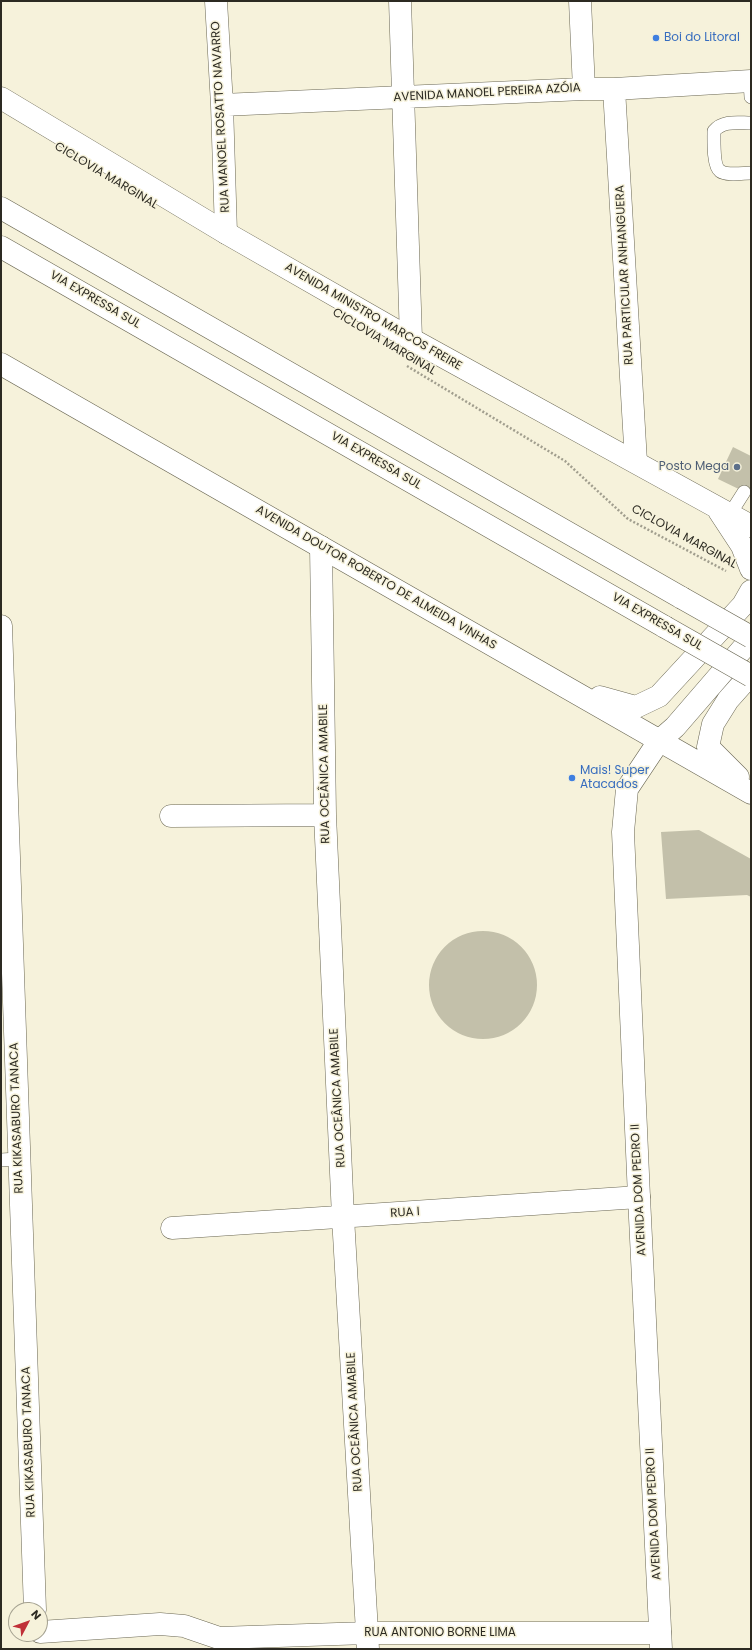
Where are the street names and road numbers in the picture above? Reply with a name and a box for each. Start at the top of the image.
street label: RUA MANOEL ROSATTO NAVARRO [209,21,233,213]
street label: AVENIDA MANOEL PEREIRA AZÓIA [393,81,581,105]
street label: CICLOVIA MARGINAL [52,139,160,213]
street label: RUA PARTICULAR ANHANGUERA [613,185,637,365]
street label: AVENIDA MINISTRO MARCOS FREIRE [282,260,464,374]
street label: VIA EXPRESSA SUL [47,268,143,332]
street label: CICLOVIA MARGINAL [330,305,438,379]
street label: VIA EXPRESSA SUL [328,429,424,493]
street label: CICLOVIA MARGINAL [629,502,739,572]
street label: AVENIDA DOUTOR ROBERTO DE ALMEIDA VINHAS [253,503,499,653]
street label: VIA EXPRESSA SUL [609,590,705,654]
street label: RUA OCEÂNICA AMABILE [317,704,333,844]
street label: RUA OCEÂNICA AMABILE [327,1028,349,1168]
street label: RUA KIKASABURO TANACA [7,1042,27,1194]
street label: AVENIDA DOM PEDRO II [628,1124,650,1256]
street label: RUA I [390,1205,420,1221]
street label: RUA OCEÂNICA AMABILE [344,1352,366,1492]
street label: RUA KIKASABURO TANACA [19,1366,39,1518]
street label: AVENIDA DOM PEDRO II [643,1448,665,1580]
street label: RUA ANTONIO BORNE LIMA [364,1626,516,1640]

